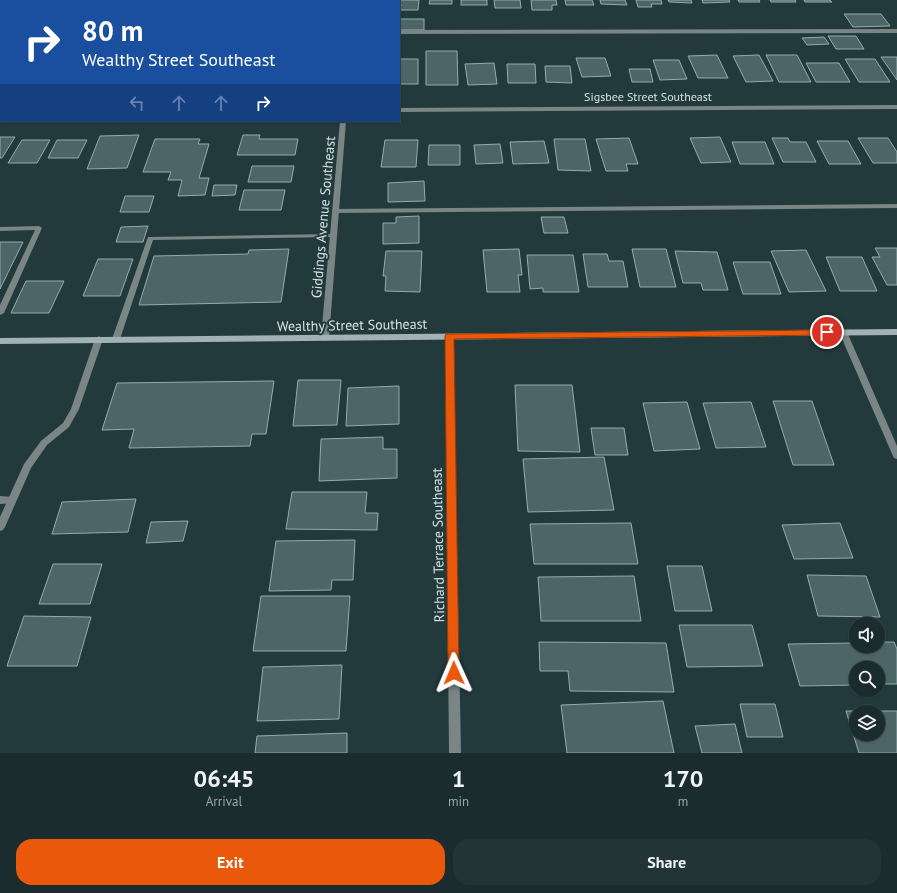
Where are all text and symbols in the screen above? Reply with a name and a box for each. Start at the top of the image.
text: 80 m [82,12,143,49]
icon: right [16,16,68,68]
text: Wealthy Street Southeast [82,48,275,71]
street label: Sigsbee Street Southeast [584,89,712,104]
icon: left [126,92,148,114]
icon: ahead [168,92,190,114]
icon: ahead [210,92,232,114]
icon: right [252,92,274,114]
street label: Giddings Avenue Southeast [307,135,339,299]
street label: Wealthy Street Southeast [277,315,428,335]
pin [810,315,844,349]
icon: arrive [816,321,838,343]
street label: Richard Terrace Southeast [428,467,448,622]
map controls [849,617,885,741]
button: sound [849,617,885,653]
position arrow [433,652,475,694]
button: search [849,661,885,697]
button: layers [849,705,885,741]
text: 06:45 [194,763,254,794]
text: 1 [452,763,465,794]
text: 170 [663,763,703,794]
text: Arrival [206,793,242,810]
text: min [448,793,469,810]
text: m [678,793,688,810]
button: Exit [16,839,445,885]
button: Share [453,839,881,885]

